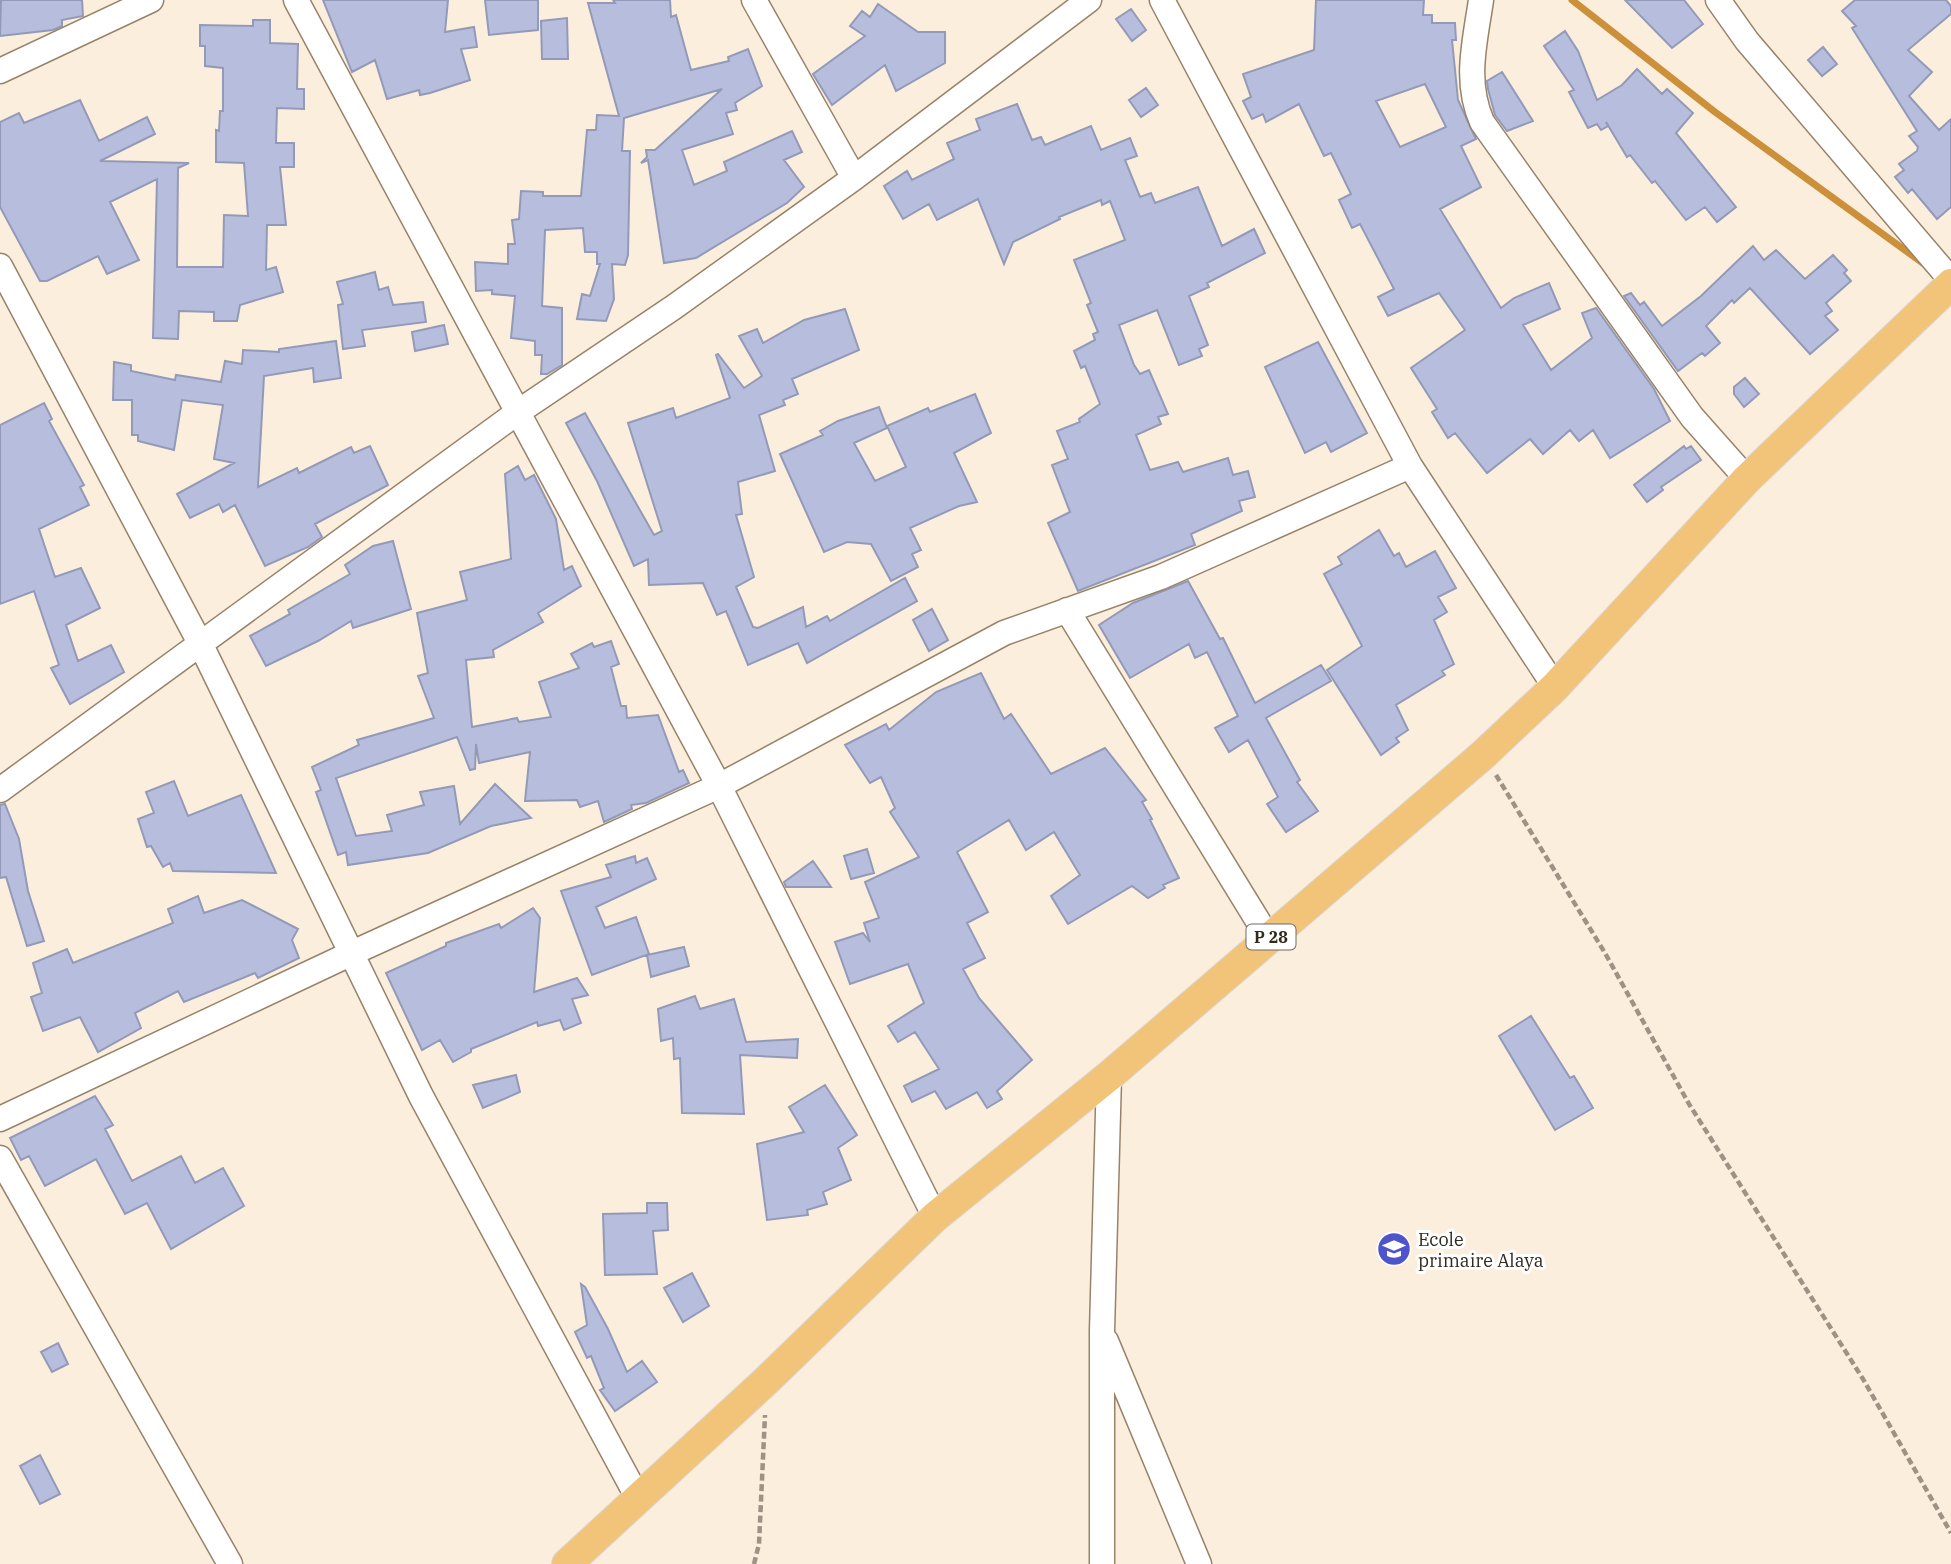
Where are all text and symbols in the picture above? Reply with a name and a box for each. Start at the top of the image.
road number: P 28 [1246,925,1296,950]
place label: Ecole primaire Alaya [1418,1228,1544,1272]
school or university icon: Ecole primaire Alaya [1375,1230,1413,1268]

